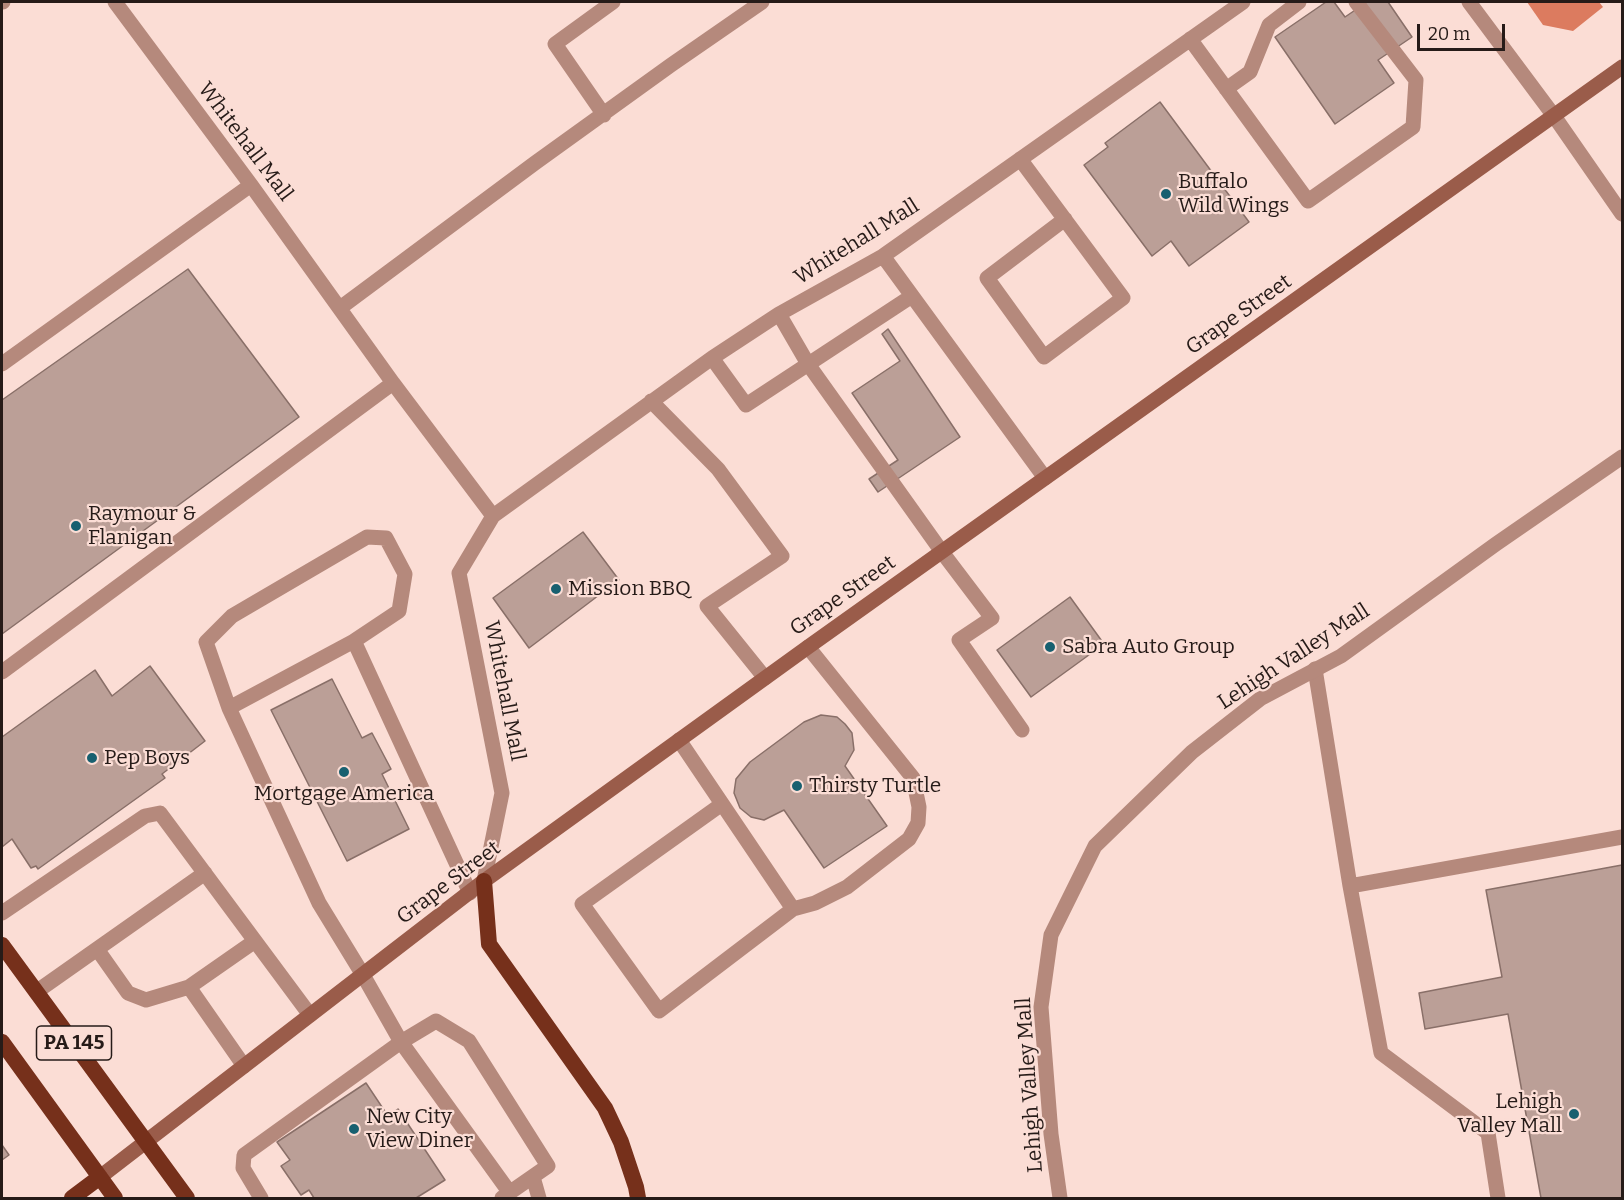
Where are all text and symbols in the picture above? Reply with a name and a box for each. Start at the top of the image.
scale bar [1420,12,1508,50]
text: 20 m [1428,23,1470,45]
street label: Whitehall Mall [192,78,298,206]
place label: Buffalo Wild Wings [1178,169,1289,219]
marker: Buffalo Wild Wings [1159,187,1173,201]
street label: Whitehall Mall [790,194,924,290]
street label: Grape Street [1181,269,1297,361]
place label: Raymour & Flanigan [88,501,196,551]
marker: Raymour & Flanigan [69,519,83,533]
street label: Grape Street [785,550,901,642]
place label: Mission BBQ [568,576,691,602]
marker: Mission BBQ [549,582,563,596]
street label: Lehigh Valley Mall [1214,599,1374,715]
street label: Whitehall Mall [478,619,530,763]
place label: Sabra Auto Group [1062,634,1235,660]
marker: Sabra Auto Group [1043,640,1057,654]
place label: Pep Boys [104,745,190,771]
marker: Pep Boys [85,751,99,765]
marker: Mortgage America [337,765,351,779]
place label: Thirsty Turtle [809,773,941,799]
marker: Thirsty Turtle [790,779,804,793]
place label: Mortgage America [254,781,434,807]
street label: Grape Street [392,836,506,930]
street label: Lehigh Valley Mall [1011,997,1049,1173]
road number: PA 145 [36,1026,112,1060]
place label: Lehigh Valley Mall [1457,1089,1562,1139]
place label: New City View Diner [366,1104,473,1154]
marker: Lehigh Valley Mall [1567,1107,1581,1121]
marker: New City View Diner [347,1122,361,1136]

